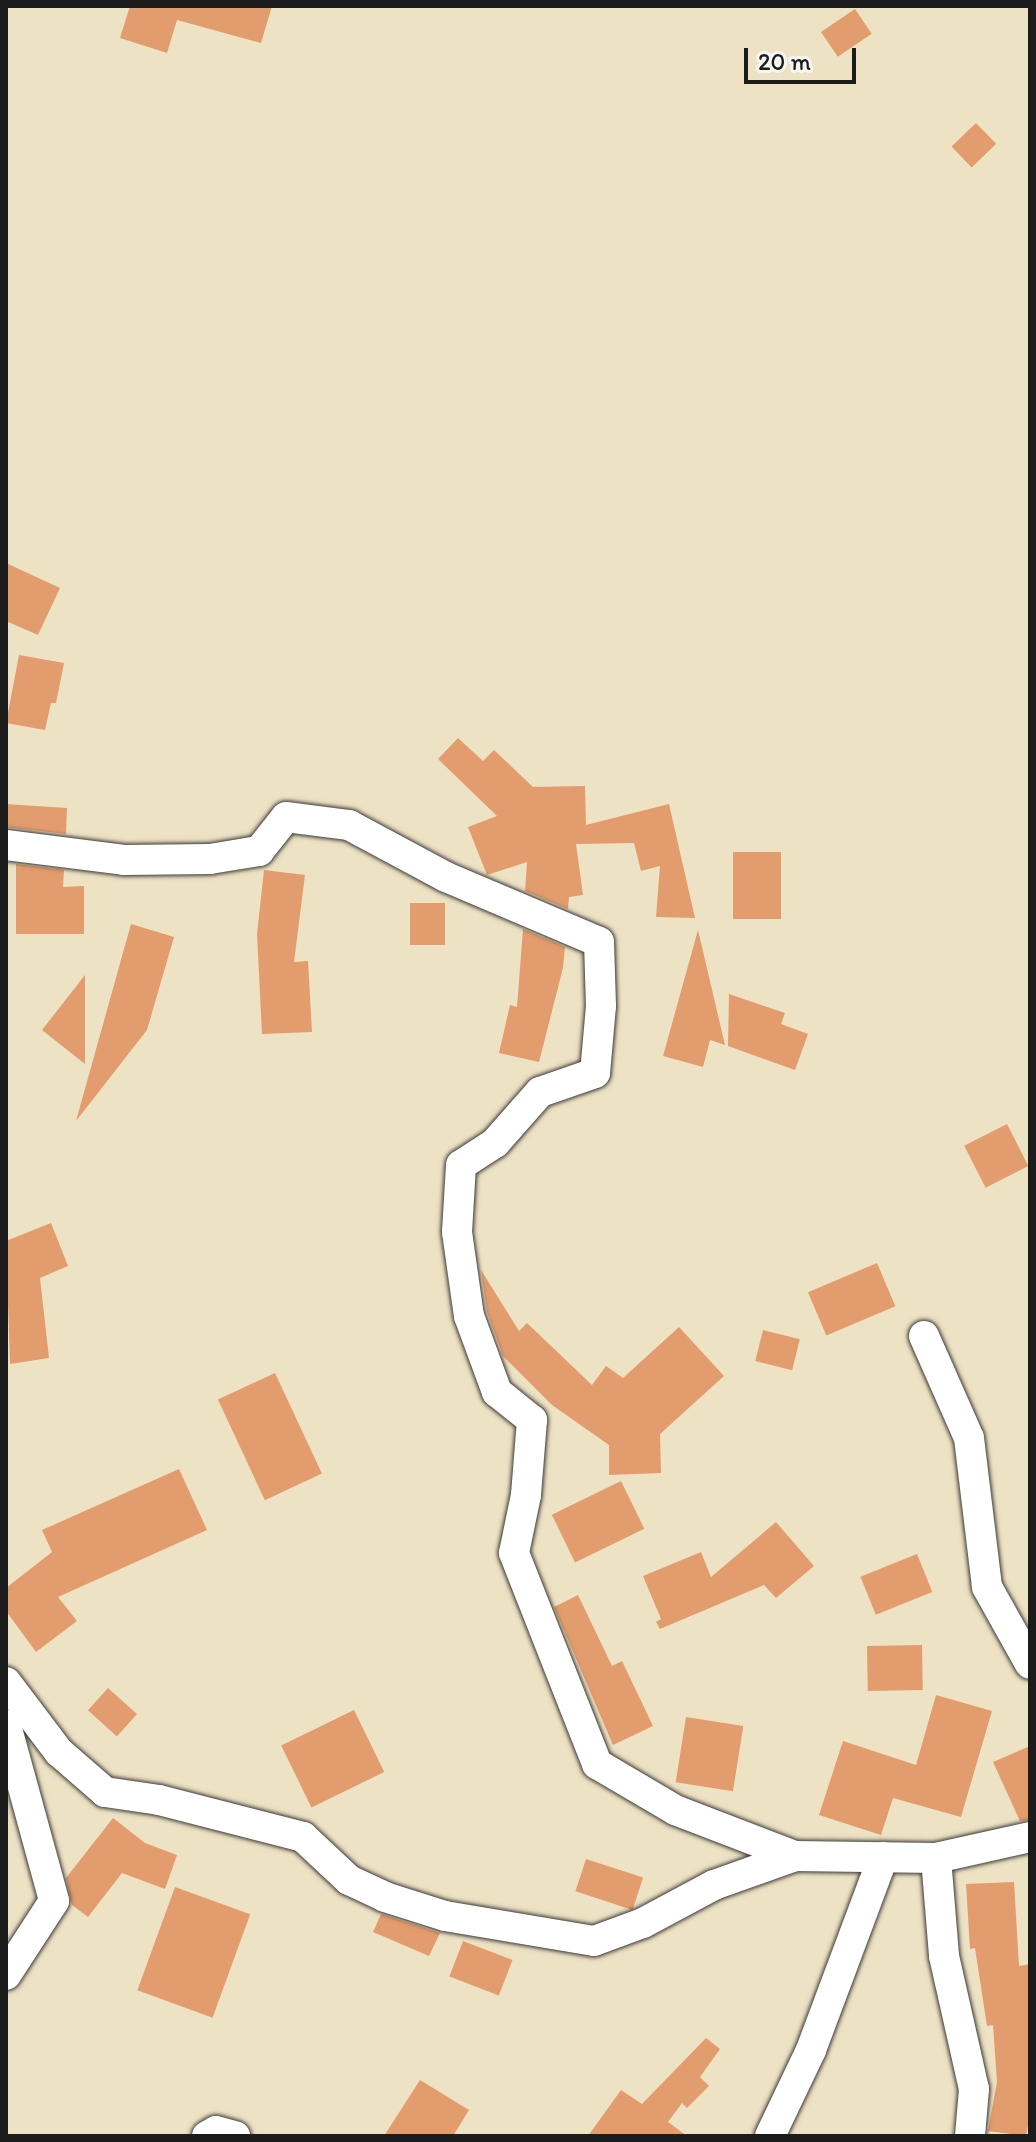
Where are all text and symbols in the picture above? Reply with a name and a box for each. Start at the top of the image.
scale bar [748,32,860,82]
text: 20 m [758,47,811,76]

